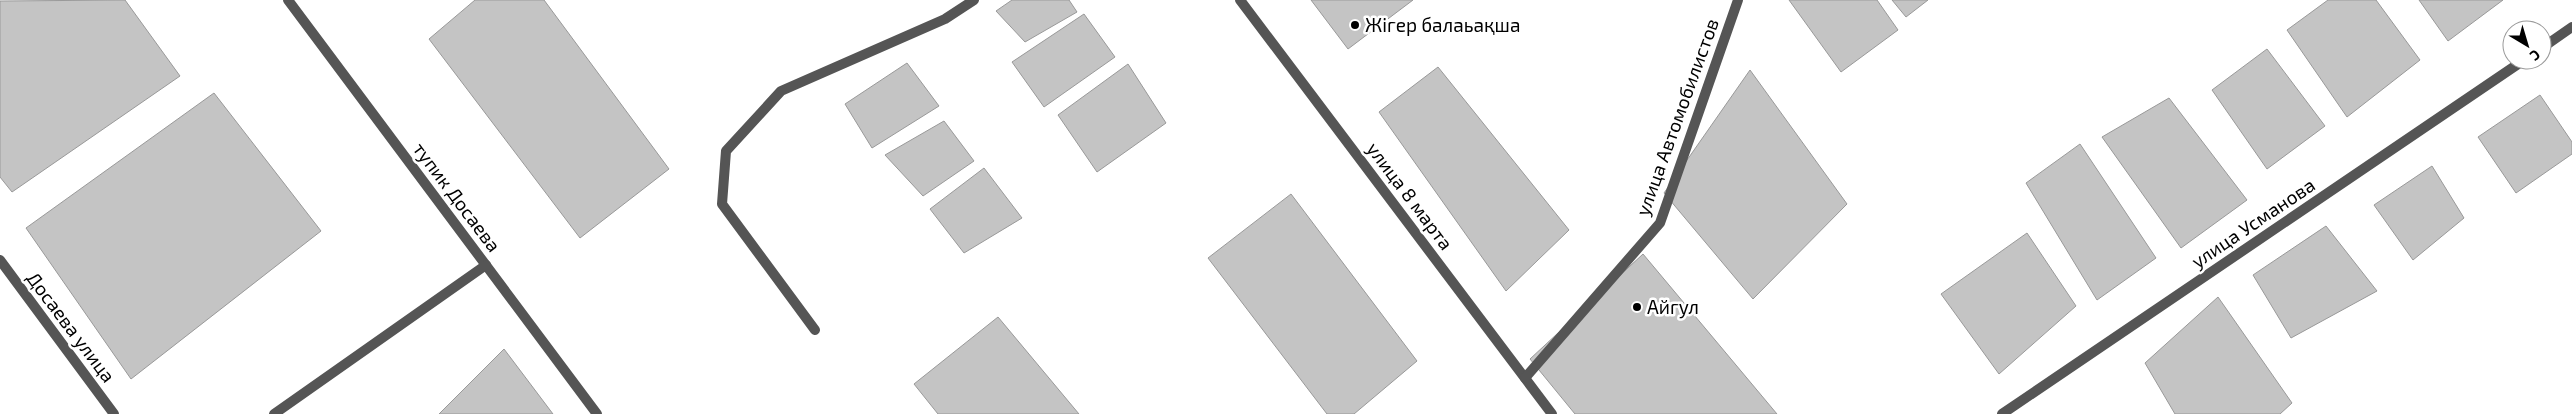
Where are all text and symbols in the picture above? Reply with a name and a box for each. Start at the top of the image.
place label: Жігер балаьақша [1365,13,1520,36]
street label: улица Автомобилистов [1630,15,1724,219]
marker: Жігер балаьақша [1349,19,1361,31]
north arrow [2502,20,2552,70]
text: С [2527,46,2544,65]
street label: тупик Досаева [408,137,506,257]
street label: улица 8 марта [1362,137,1458,255]
street label: улица Усманова [2187,173,2319,273]
street label: Досаева улица [22,267,120,387]
place label: Айгул [1647,295,1699,319]
marker: Айгул [1631,301,1643,313]

